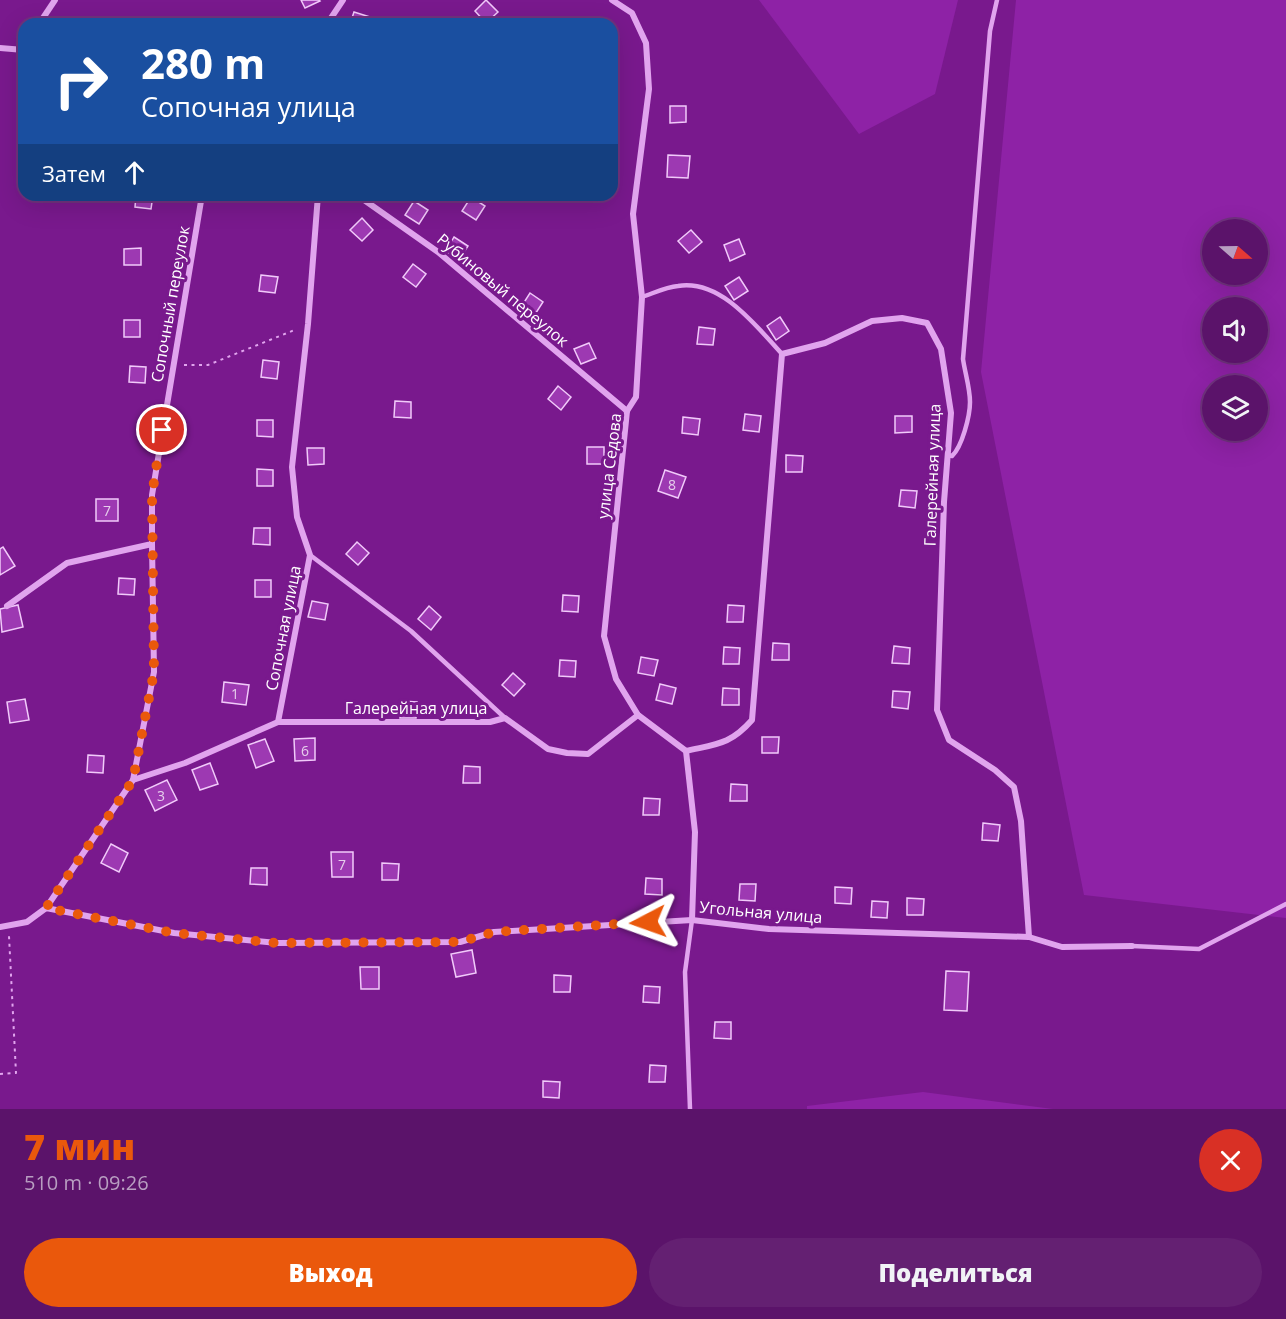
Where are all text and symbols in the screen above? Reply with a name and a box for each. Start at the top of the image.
text: 280 m [141,34,265,91]
icon: right [42,42,120,120]
text: Сопочная улица [141,88,356,125]
icon: ahead [118,156,151,189]
text: Затем [42,158,106,188]
north arrow [1202,219,1268,285]
map controls [1202,219,1268,441]
street label: Сопочный переулок [145,223,195,384]
street label: Рубиновый переулок [432,228,574,352]
button: sound [1202,297,1268,363]
button: layers [1202,375,1268,441]
street label: Галерейная улица [919,403,945,547]
pin [136,404,187,455]
street label: улица Седова [592,412,626,520]
icon: arrive [145,413,178,446]
house number: 8 [668,475,676,494]
house number: 7 [103,501,111,520]
street label: Сопочная улица [260,563,306,693]
house number: 1 [231,684,239,703]
street label: Галерейная улица [345,697,487,719]
house number: 6 [301,741,309,760]
house number: 3 [157,786,165,805]
house number: 7 [338,855,346,874]
position arrow [616,890,680,954]
street label: Угольная улица [699,896,823,928]
text: 7 мин [24,1122,135,1171]
button: close [1199,1129,1262,1192]
text: 510 m · 09:26 [24,1169,149,1196]
button: Выход [24,1238,637,1307]
button: Поделиться [649,1238,1262,1307]

